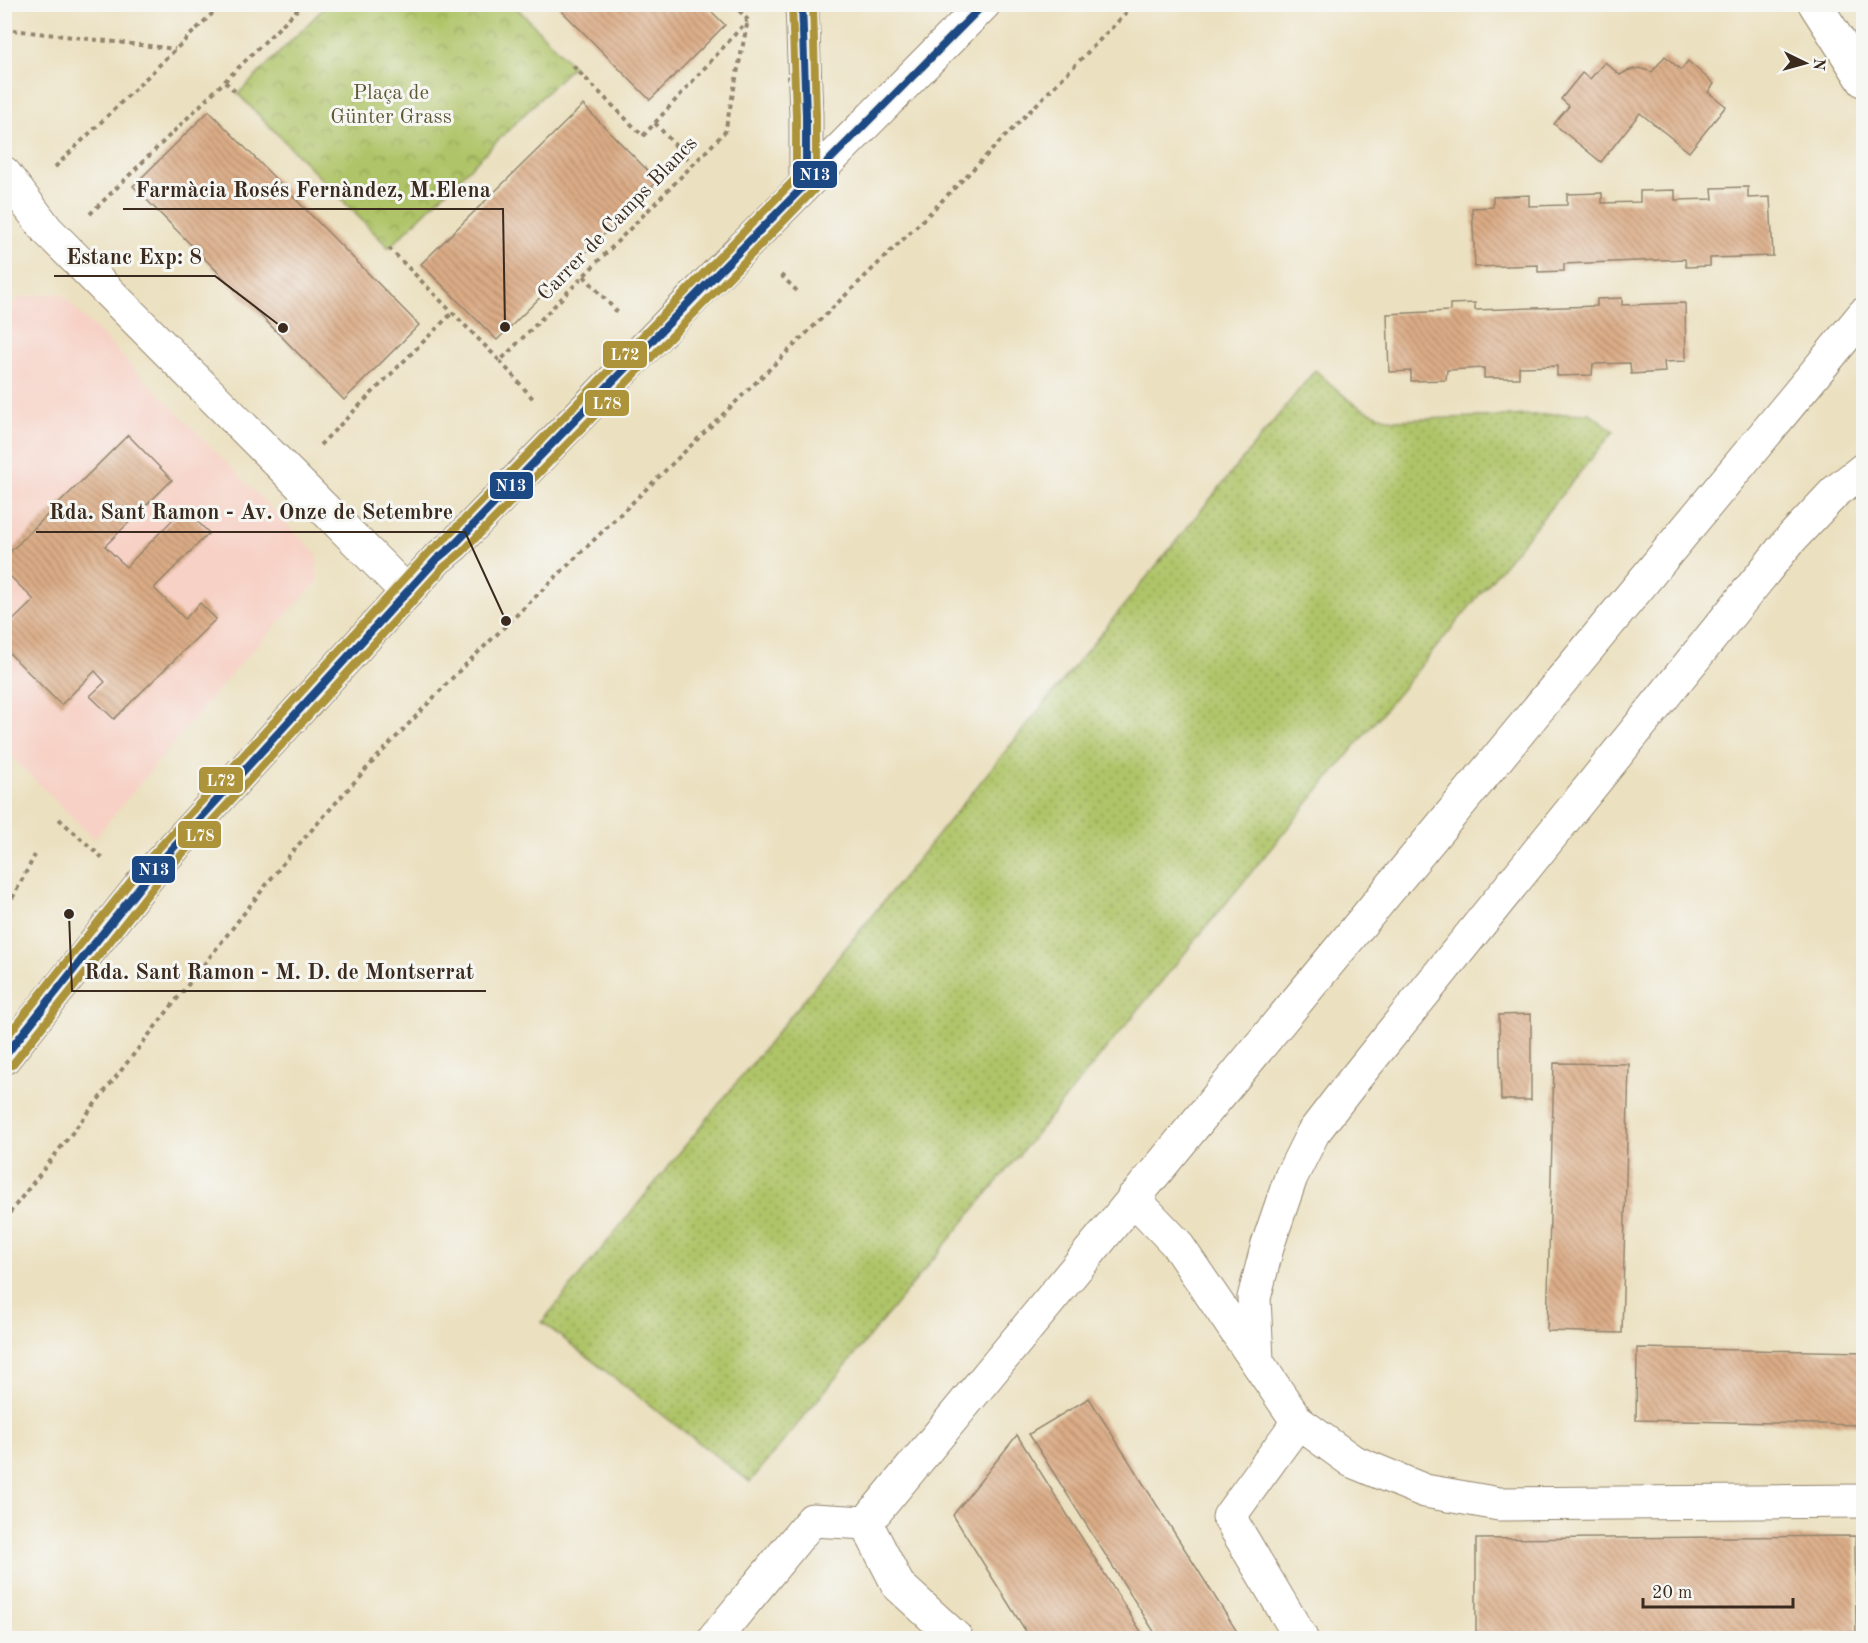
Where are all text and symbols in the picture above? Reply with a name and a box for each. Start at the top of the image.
north arrow [1775,33,1835,93]
text: N [1809,57,1826,72]
park label: Plaça de Günter Grass [330,83,452,128]
street label: Carrer de Camps Blancs [534,133,702,305]
line badge: N13 [792,160,838,189]
text: N13 [800,168,830,184]
callout: Farmàcia Rosés Fernàndez, M.Elena [123,169,503,209]
text: Farmàcia Rosés Fernàndez, M.Elena [135,180,491,202]
callout: Estanc Exp: 8 [54,236,215,276]
text: Estanc Exp: 8 [66,247,202,269]
line badge: L72 [602,340,648,369]
text: L72 [610,348,640,364]
line badge: L78 [584,389,630,417]
text: L78 [592,397,622,413]
line badge: N13 [489,471,534,500]
text: N13 [496,479,526,495]
callout: Rda. Sant Ramon - Av. Onze de Setembre [36,492,465,532]
text: Rda. Sant Ramon - Av. Onze de Setembre [49,502,453,524]
line badge: L72 [198,766,244,794]
text: L72 [206,774,236,790]
line badge: L78 [177,820,222,849]
text: L78 [185,829,215,845]
line badge: N13 [131,855,176,884]
text: N13 [139,863,169,879]
callout: Rda. Sant Ramon - M. D. de Montserrat [72,951,486,991]
text: Rda. Sant Ramon - M. D. de Montserrat [84,962,474,984]
scale bar [1643,1571,1793,1609]
text: 20 m [1652,1584,1692,1602]

